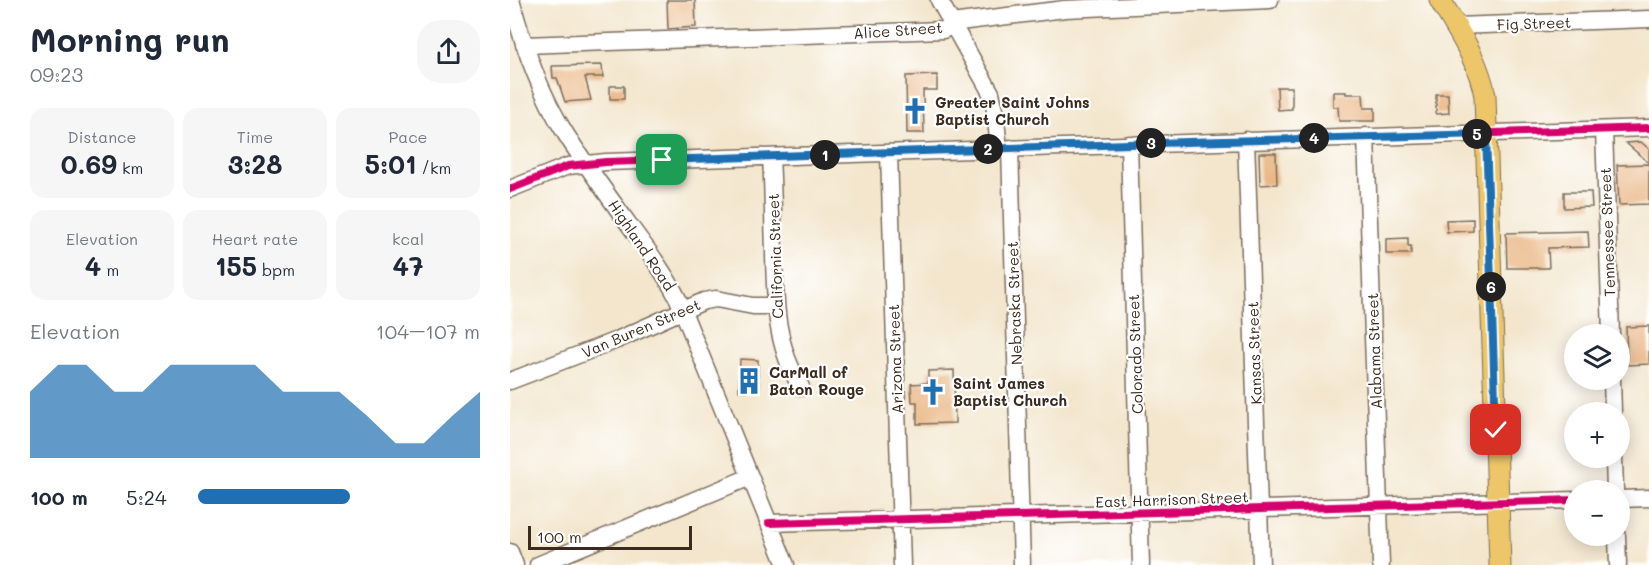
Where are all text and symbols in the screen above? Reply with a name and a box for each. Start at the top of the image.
street label: Fig Street [1497,12,1571,34]
text: Morning run [30,17,230,60]
street label: Alice Street [853,17,943,43]
button: share [417,20,480,83]
text: 09:23 [30,61,83,87]
place label: Greater Saint Johns Baptist Church [935,92,1090,129]
church icon: Greater Saint Johns Baptist Church [900,96,930,126]
pin: 5 [1462,119,1492,149]
pin: 4 [1299,123,1329,153]
text: 5 [1472,123,1482,144]
text: Distance [68,126,136,147]
text: Time [237,126,273,147]
text: Pace [388,126,428,147]
text: 4 [1309,127,1319,148]
pin: 3 [1136,128,1166,158]
text: 3 [1146,132,1156,153]
pin [636,134,687,185]
pin: 2 [973,134,1003,164]
text: 2 [984,138,992,159]
pin: 1 [810,140,840,170]
icon: arrive [645,143,678,176]
text: 1 [821,144,829,165]
text: 0.69 [61,147,117,181]
text: 3:28 [228,147,282,181]
text: 5:01 [365,147,416,181]
text: km [117,157,143,178]
text: /km [416,157,451,178]
street label: Tennessee Street [1595,167,1619,297]
street label: California Street [763,193,787,319]
street label: Highland Road [604,196,680,294]
text: Elevation [66,228,138,249]
text: Heart rate [212,228,298,249]
text: kcal [392,228,424,249]
street label: Nebraska Street [1002,241,1026,365]
text: 4 [85,249,101,283]
text: 155 [215,249,257,283]
text: 47 [393,249,423,283]
text: m [101,259,119,280]
text: bpm [257,259,295,280]
pin: 6 [1476,272,1506,302]
text: 6 [1486,276,1496,297]
street label: Alabama Street [1362,293,1386,409]
street label: Van Buren Street [579,294,703,362]
street label: Colorado Street [1123,294,1147,414]
street label: Kansas Street [1242,301,1266,405]
street label: Arizona Street [883,304,907,414]
text: Elevation [30,318,120,344]
text: 104–107 m [376,318,480,344]
map controls [1564,324,1630,546]
button: layers [1564,324,1630,390]
place label: CarMall of Baton Rouge [769,362,864,399]
building icon: CarMall of Baton Rouge [734,366,764,396]
place label: Saint James Baptist Church [953,373,1067,410]
church icon: Saint James Baptist Church [918,377,948,407]
button: + [1564,402,1630,468]
pin [1470,404,1521,455]
icon: check [1479,413,1512,446]
button: − [1564,480,1630,546]
text: 100 m [30,484,88,510]
text: 5:24 [126,484,167,510]
street label: East Harrison Street [1095,486,1249,512]
scale bar [528,523,692,550]
text: 100 m [537,526,582,547]

